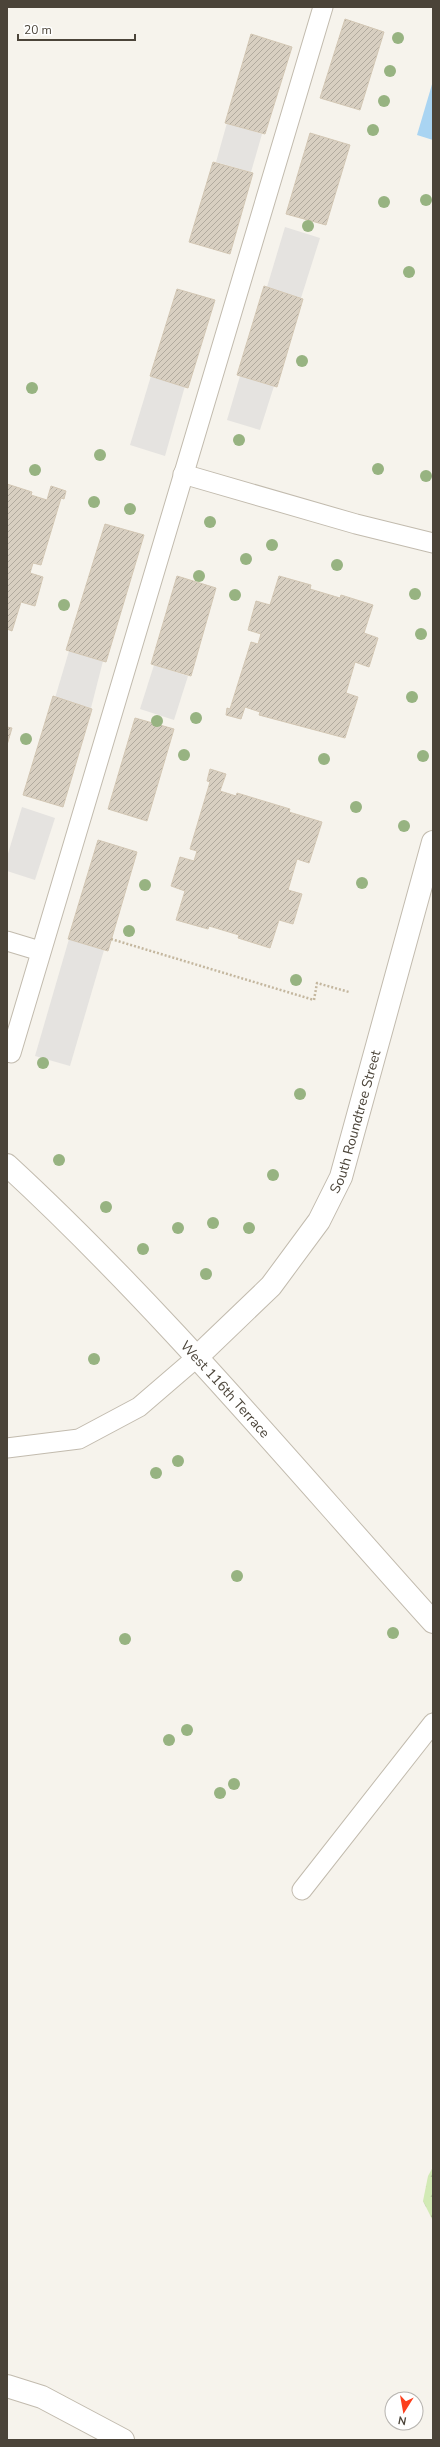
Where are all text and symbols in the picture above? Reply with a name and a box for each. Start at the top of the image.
scale bar [18,16,135,42]
text: 20 m [24,22,52,38]
street label: South Roundtree Street [325,1048,385,1197]
street label: West 116th Terrace [176,1336,274,1442]
north arrow [384,2391,424,2431]
text: N [397,2412,408,2428]

